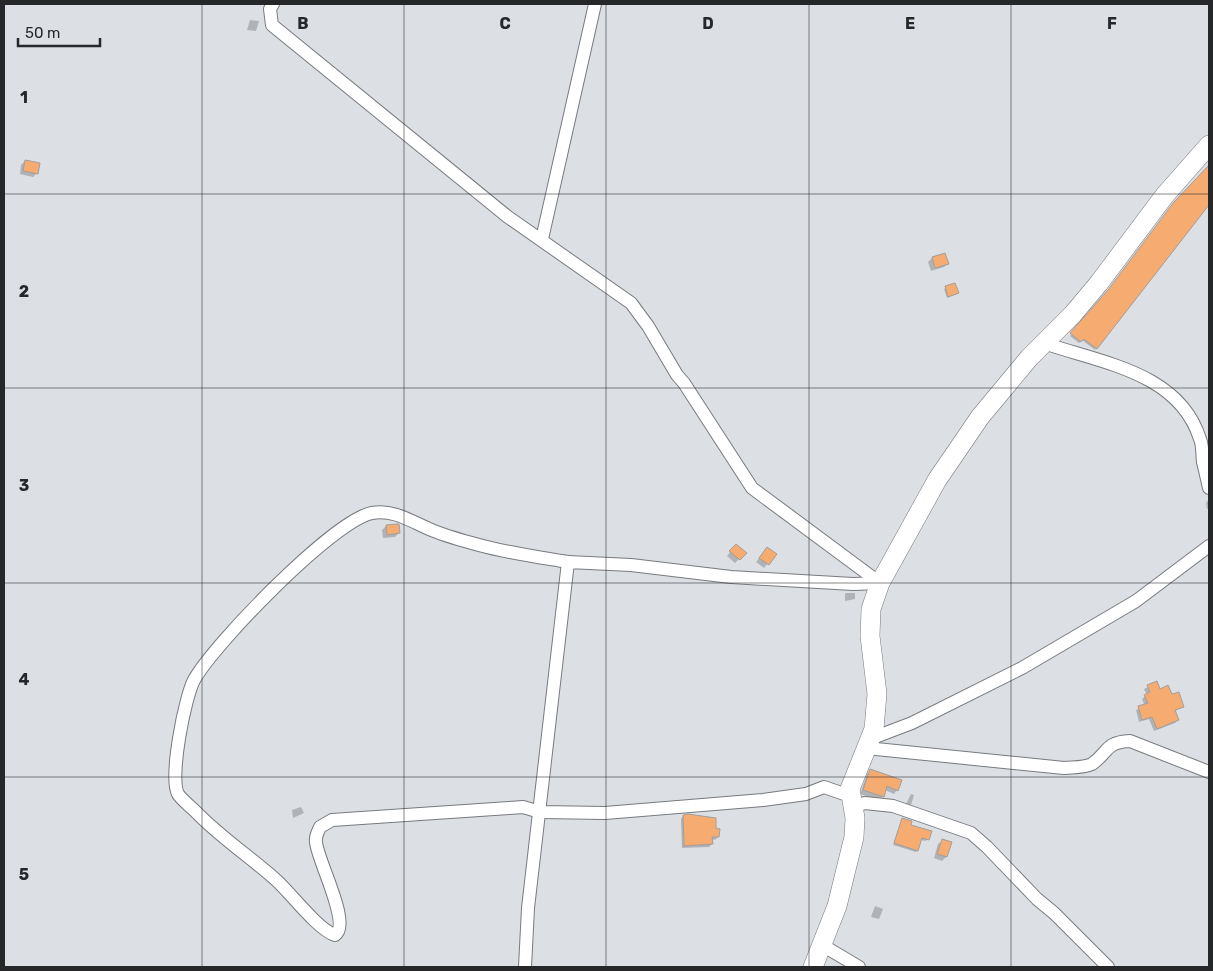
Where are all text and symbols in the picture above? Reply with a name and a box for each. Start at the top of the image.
text: B [297,14,309,33]
text: C [499,14,511,33]
text: D [702,14,714,33]
text: E [905,14,915,33]
text: F [1107,14,1117,33]
scale bar [18,15,100,47]
text: 50 m [25,24,60,42]
text: 1 [20,88,28,107]
text: 2 [19,282,29,301]
text: 3 [19,476,29,495]
text: 4 [19,670,30,689]
text: 5 [19,865,29,884]

